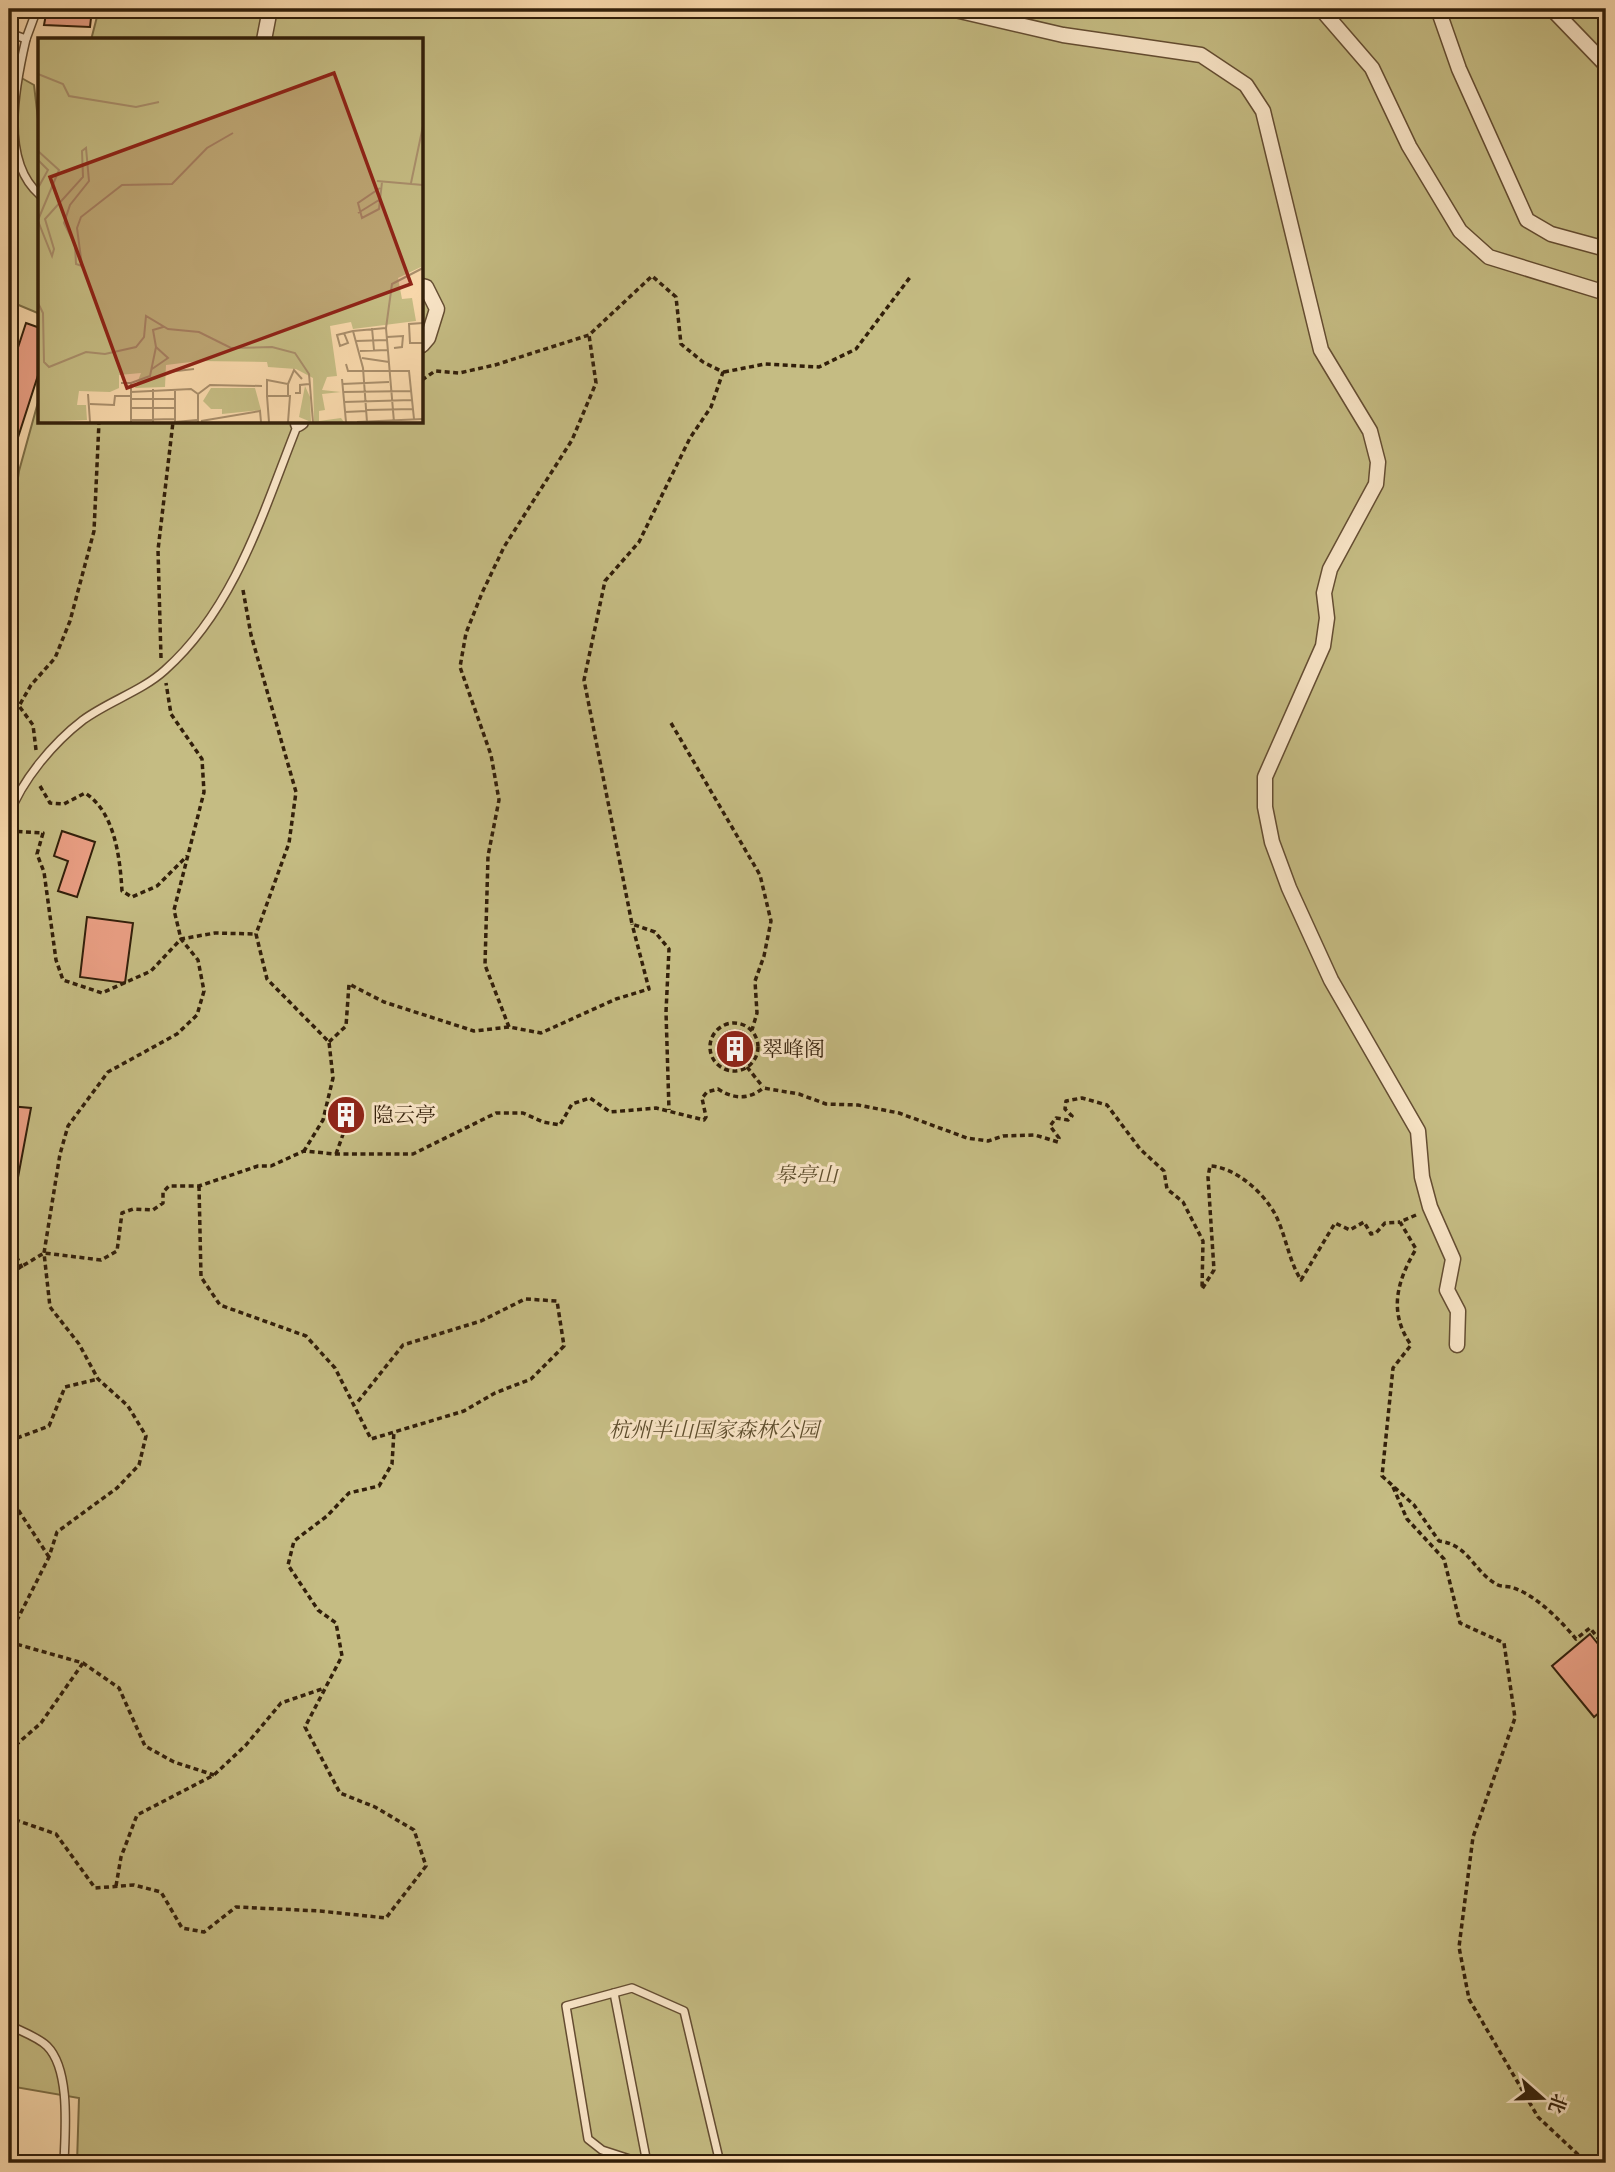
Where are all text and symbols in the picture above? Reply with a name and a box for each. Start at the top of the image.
inset map [38,38,424,424]
building icon: 翠峰阁 [714,1028,756,1070]
place label: 翠峰阁 [762,1036,825,1065]
building icon: 隐云亭 [325,1094,367,1136]
place label: 隐云亭 [373,1102,436,1131]
park label: 皋亭山 [775,1162,839,1191]
park label: 杭州半山国家森林公园 [609,1417,822,1446]
north arrow [1506,2064,1576,2134]
text: 北 [1541,2090,1572,2117]

